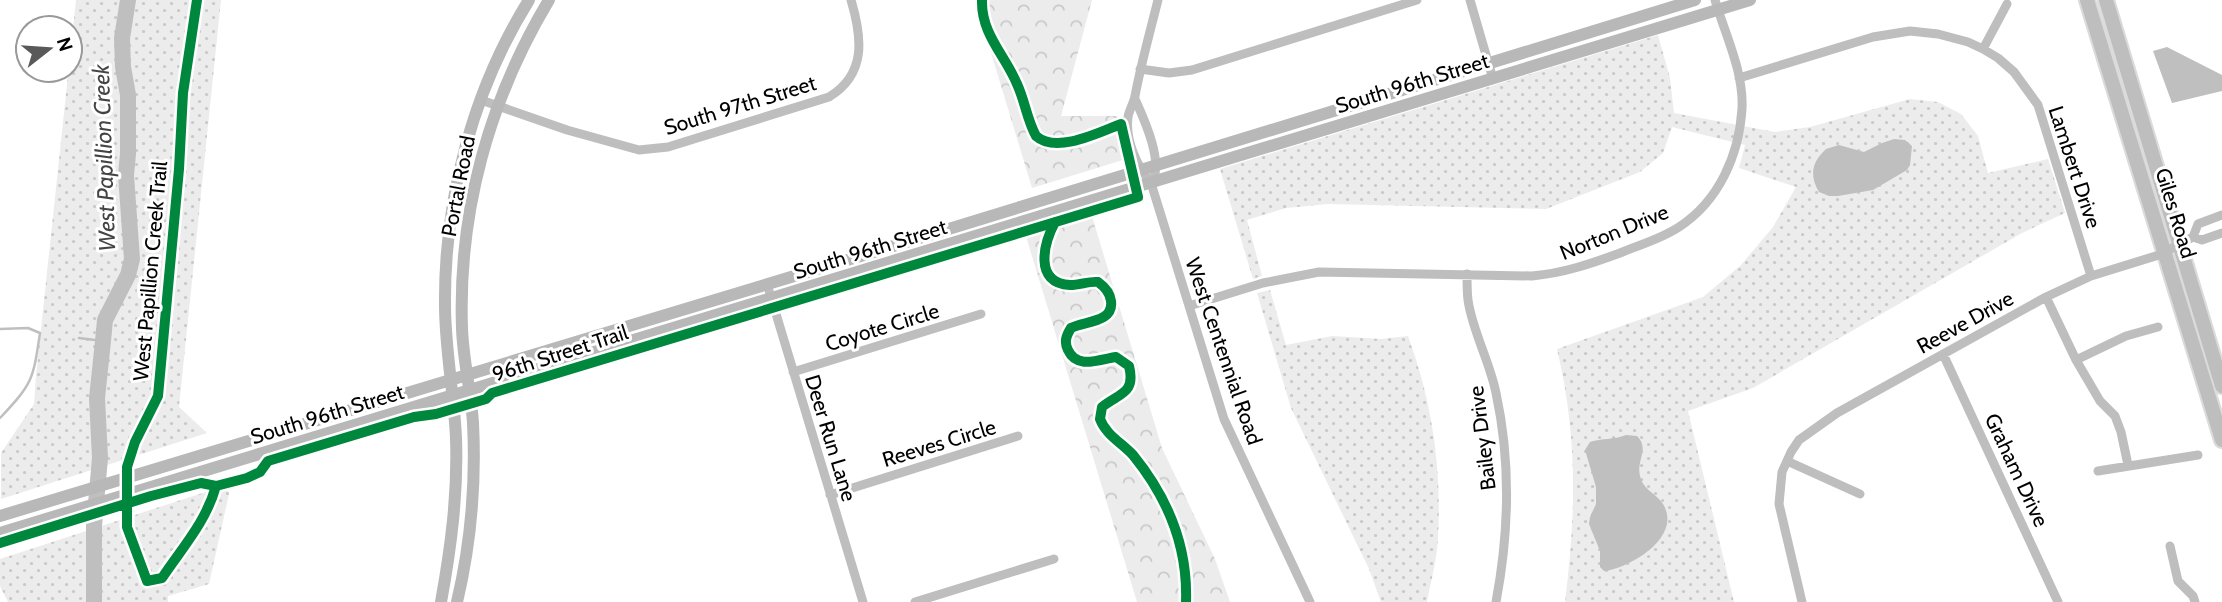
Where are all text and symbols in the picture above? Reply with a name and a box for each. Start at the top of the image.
north arrow [14,14,84,84]
text: N [52,34,78,54]
street label: South 96th Street [1332,48,1492,118]
water label: West Papillion Creek [87,63,121,252]
street label: South 97th Street [661,70,819,140]
street label: Lambert Drive [2043,103,2107,231]
street label: Portal Road [436,133,480,239]
street label: West Papillion Creek Trail [128,160,172,382]
street label: Giles Road [2150,165,2202,261]
street label: Norton Drive [1556,199,1672,265]
street label: South 96th Street [790,214,950,284]
street label: West Centennial Road [1180,254,1268,448]
street label: Reeve Drive [1912,285,2018,359]
street label: Coyote Circle [822,298,942,356]
street label: 96th Street Trail [489,319,631,387]
street label: Deer Run Lane [800,372,862,505]
street label: South 96th Street [247,379,407,449]
street label: Bailey Drive [1463,384,1501,492]
street label: Graham Drive [1980,409,2054,531]
street label: Reeves Circle [879,414,999,472]

